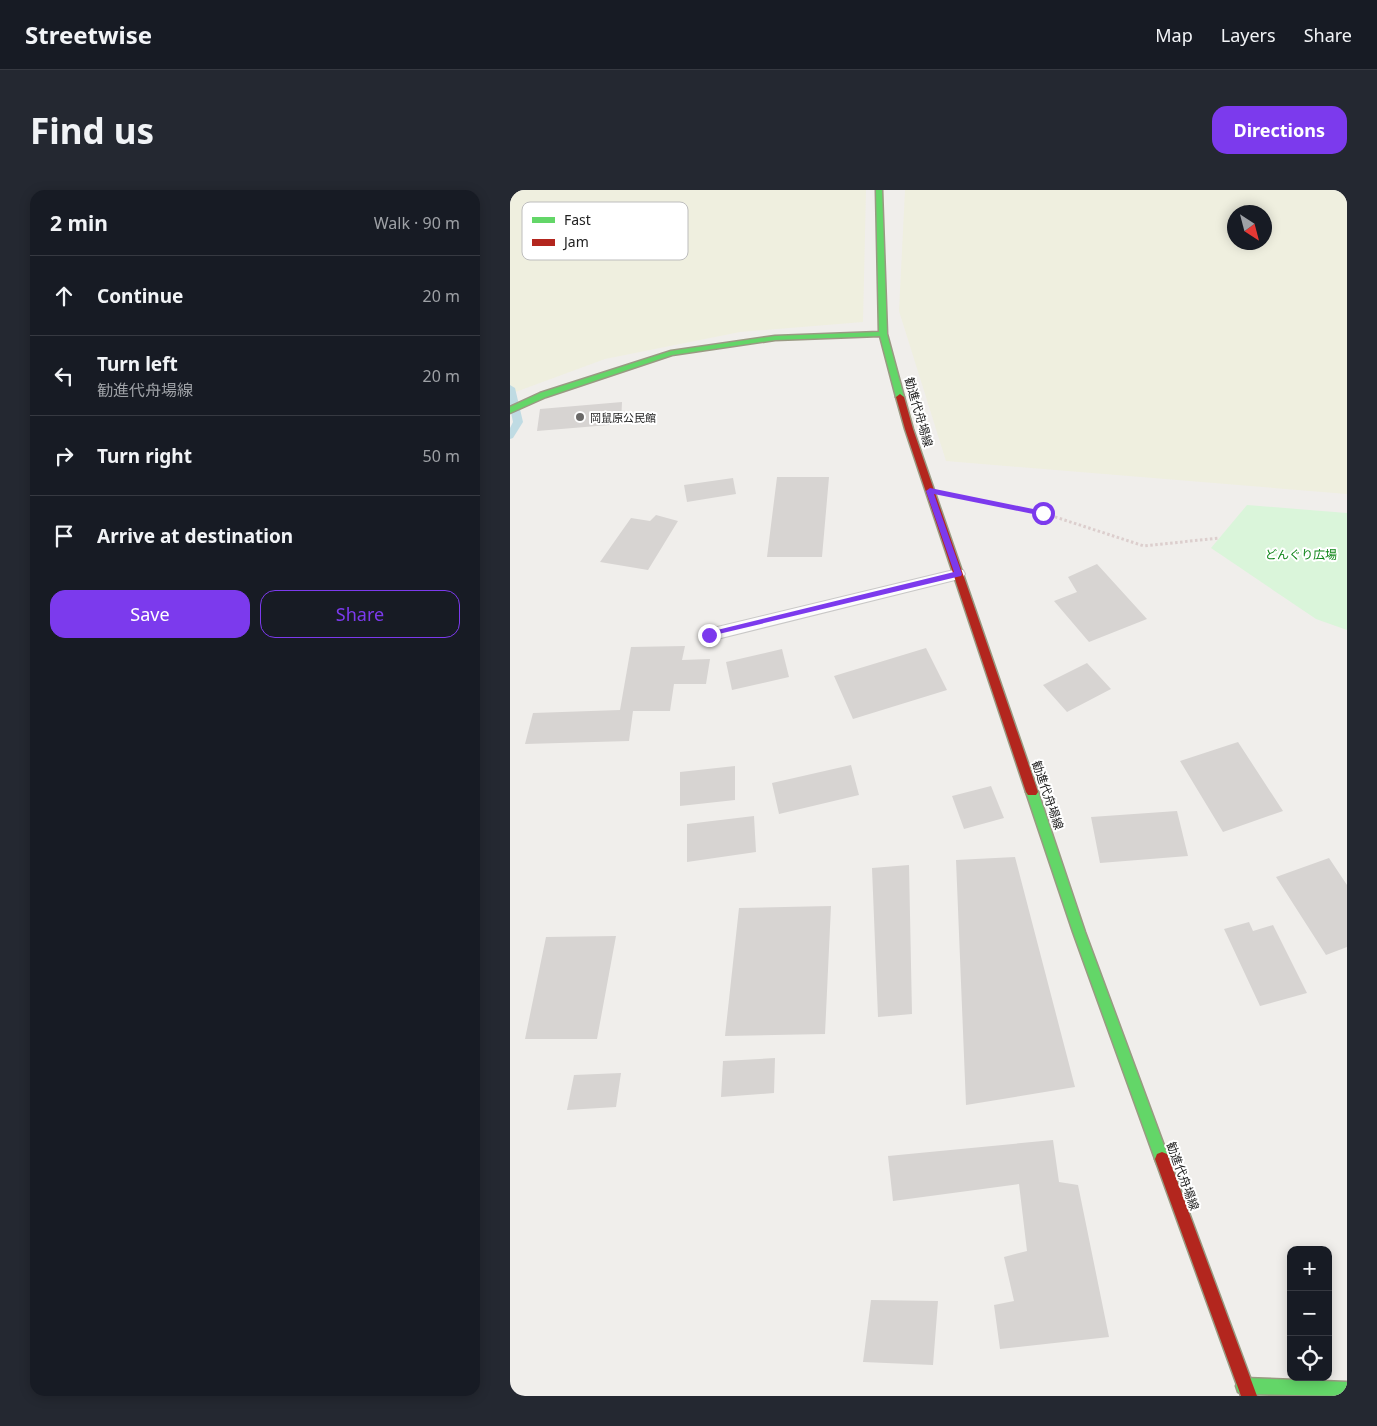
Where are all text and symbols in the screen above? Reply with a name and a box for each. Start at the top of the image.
text: Streetwise [25,18,152,51]
text: Map [1155,23,1193,47]
text: Layers [1221,23,1276,47]
text: Share [1304,23,1352,47]
button: Directions [1212,106,1347,154]
text: Find us [30,107,154,154]
legend [522,202,688,260]
north arrow [1227,205,1272,250]
text: 2 min [50,209,108,237]
text: Fast [564,210,591,229]
text: Walk · 90 m [374,212,460,234]
text: Jam [562,232,589,251]
icon: ahead [50,282,78,310]
text: Continue [97,283,183,309]
text: 20 m [423,285,460,307]
text: Turn left [97,351,178,377]
icon: left [50,362,78,390]
text: 20 m [423,365,460,387]
street label: 勧進代舟場線 [901,375,937,449]
text: 勧進代舟場線 [97,379,193,401]
place label: 岡鼠原公民館 [590,410,656,425]
marker: 岡鼠原公民館 [574,411,586,423]
icon: right [50,442,78,470]
text: Turn right [97,443,192,469]
text: 50 m [423,445,460,467]
route start [1032,502,1055,525]
icon: arrive [50,522,78,550]
text: Arrive at destination [97,523,293,549]
park label: どんぐり広場 [1265,546,1337,563]
button: Save [50,590,250,638]
button: Share [260,590,460,638]
route end [698,624,721,647]
street label: 勧進代舟場線 [1028,758,1068,832]
street label: 勧進代舟場線 [1163,1139,1203,1213]
map controls [1287,1246,1332,1381]
button: + [1287,1246,1332,1291]
button: − [1287,1291,1332,1336]
button: locate [1287,1336,1332,1381]

